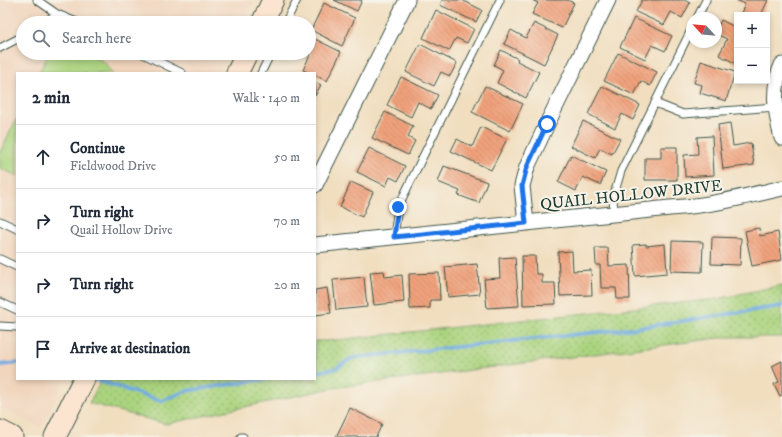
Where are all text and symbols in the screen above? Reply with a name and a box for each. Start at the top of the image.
north arrow [686,12,722,48]
map controls [734,12,770,84]
button: + [734,12,770,48]
search box [16,16,316,60]
icon: search [30,27,52,49]
text: Search here [62,29,131,48]
button: − [734,48,770,84]
text: 2 min [32,87,70,109]
text: Walk · 140 m [232,90,300,106]
route start [538,115,556,133]
text: Continue [70,139,125,158]
icon: ahead [32,146,54,168]
text: 50 m [274,149,300,165]
text: Fieldwood Drive [70,158,156,174]
street label: QUAIL HOLLOW DRIVE [539,176,723,214]
route end [389,198,407,216]
text: Turn right [70,203,133,222]
icon: right [32,210,54,232]
text: 70 m [274,213,300,229]
text: Quail Hollow Drive [70,222,173,238]
icon: right [32,274,54,296]
text: Turn right [70,275,133,294]
text: 20 m [274,277,300,293]
icon: arrive [32,338,54,360]
text: Arrive at destination [70,339,190,358]

